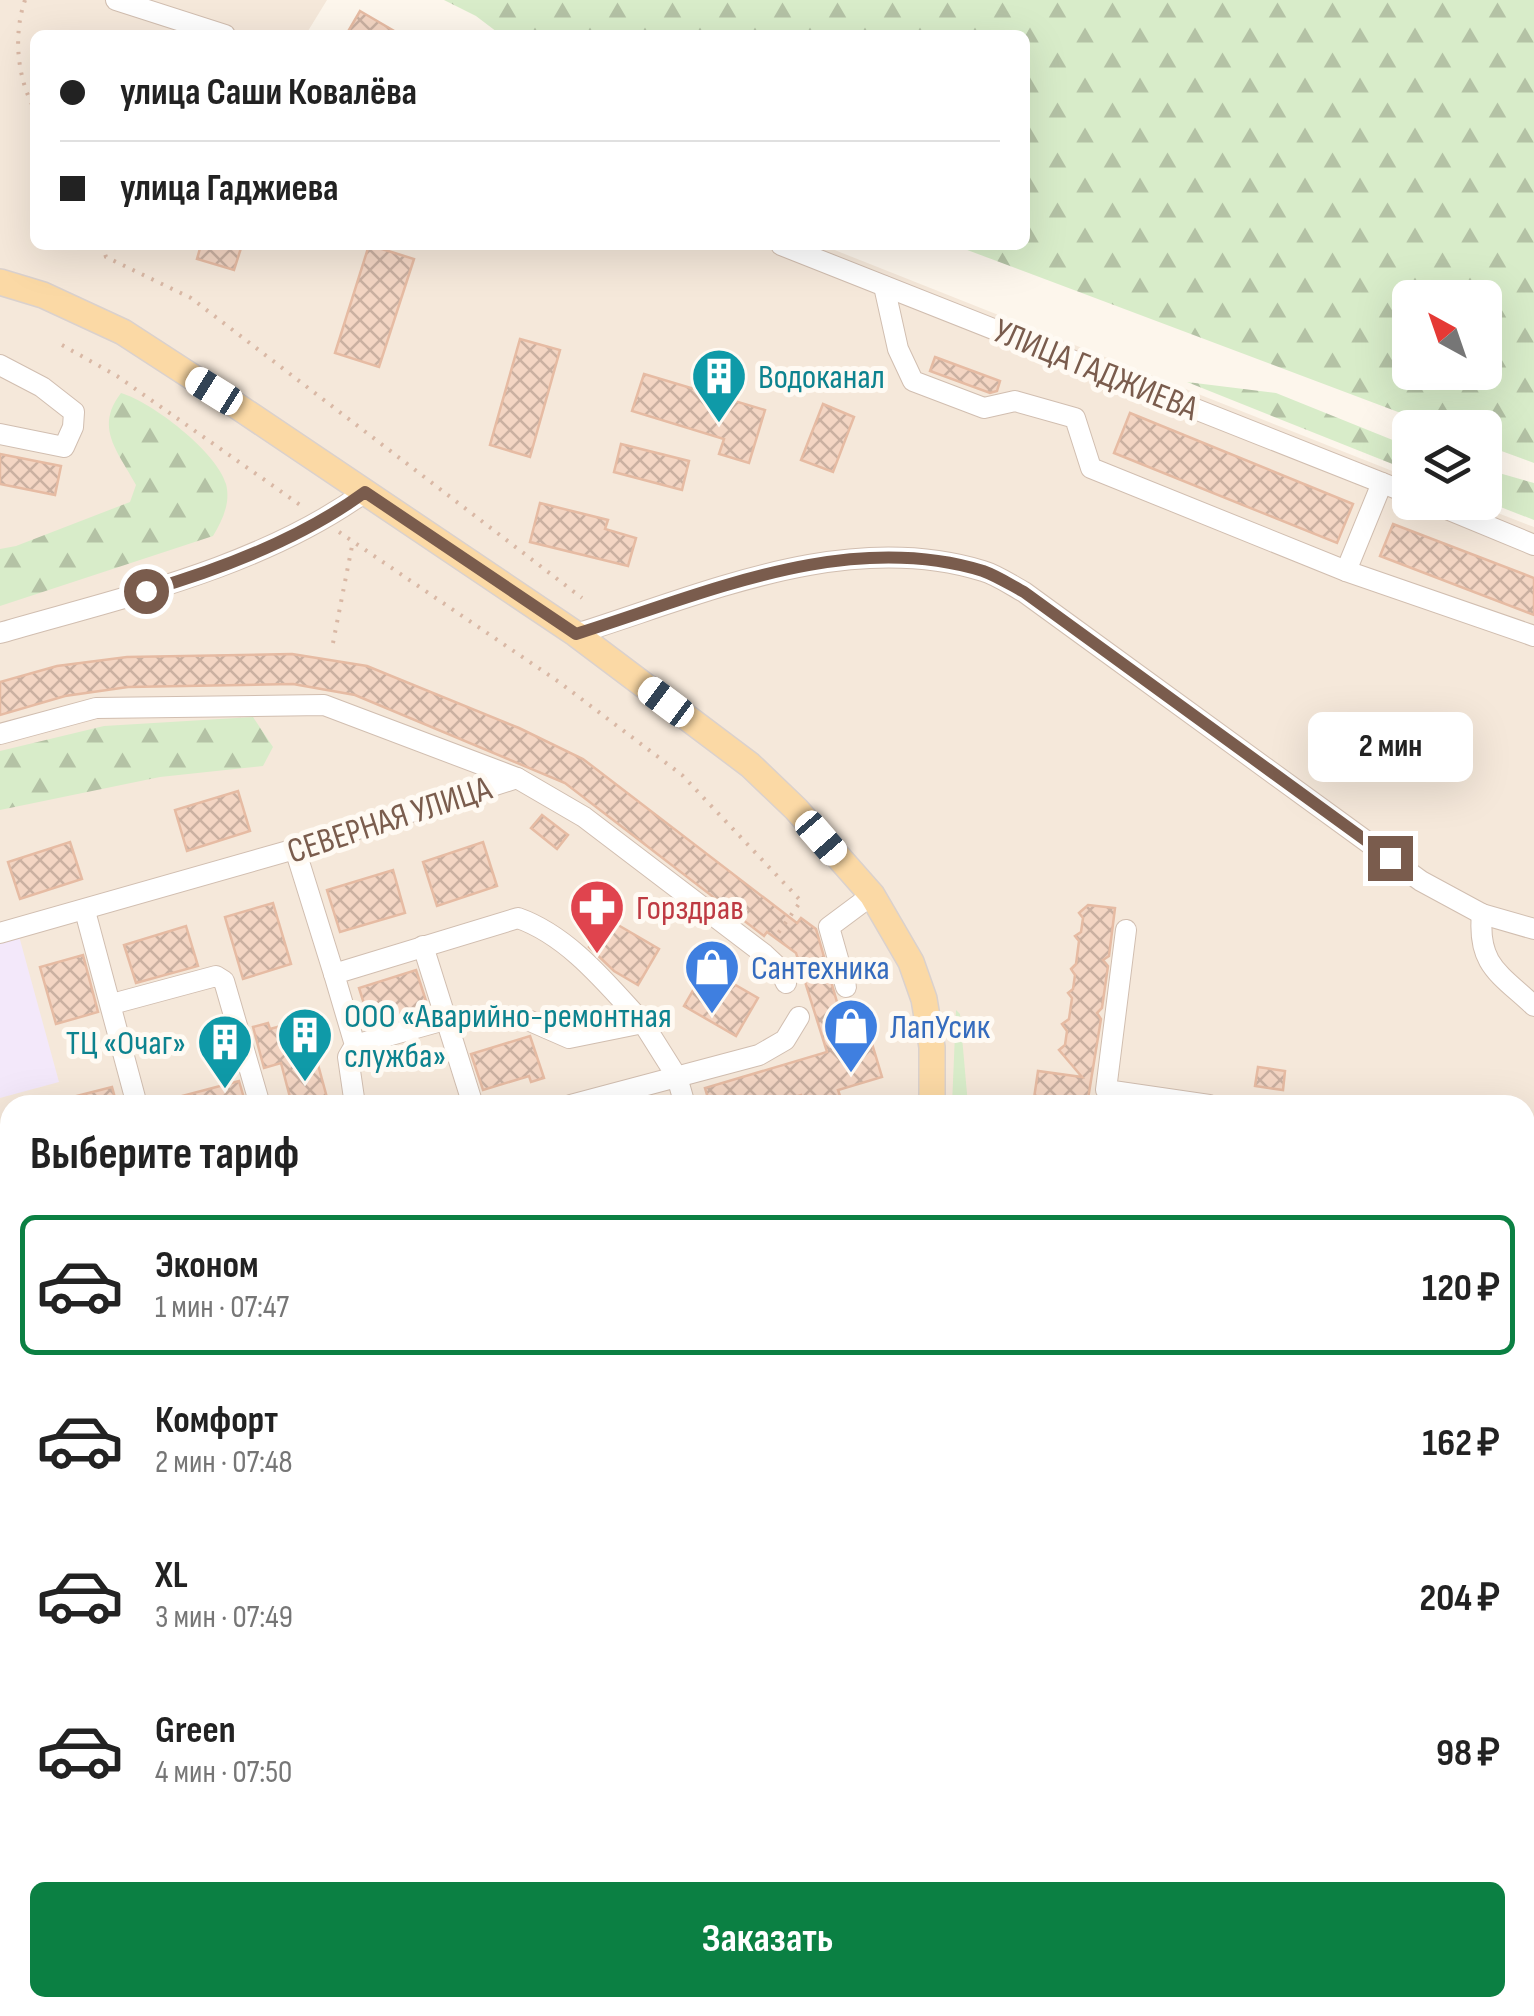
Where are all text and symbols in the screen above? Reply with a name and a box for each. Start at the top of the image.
text: улица Саши Ковалёва [120,70,417,115]
text: улица Гаджиева [120,166,339,211]
north arrow [1392,280,1502,390]
map controls [1392,280,1502,520]
street label: УЛИЦА ГАДЖИЕВА [987,310,1205,431]
building icon: Водоканал [689,346,749,425]
place label: Водоканал [758,356,885,399]
car [181,362,247,420]
button: layers [1392,410,1502,520]
route start [124,569,169,614]
car [633,672,699,732]
callout: 2 мин [1308,713,1472,783]
text: 2 мин [1359,727,1422,766]
street label: СЕВЕРНАЯ УЛИЦА [282,767,498,874]
car [790,806,852,870]
route end [1368,836,1413,881]
pharmacy icon: Горздрав [567,877,627,956]
place label: Горздрав [636,887,744,930]
shop icon: Сантехника [682,937,742,1016]
place label: Сантехника [751,947,890,990]
place label: ООО «Аварийно-ремонтная служба» [344,995,672,1078]
shop icon: ЛапУсик [821,996,881,1075]
building icon: ООО «Аварийно-ремонтная служба» [275,1005,335,1084]
place label: ЛапУсик [890,1006,991,1049]
building icon: ТЦ «Очаг» [195,1012,255,1091]
place label: ТЦ «Очаг» [66,1022,186,1065]
text: Выберите тариф [30,1127,299,1182]
icon: car [35,1240,125,1330]
text: Эконом [155,1243,259,1288]
text: 120 ₽ [1422,1266,1500,1311]
text: 1 мин · 07:47 [155,1288,289,1327]
icon: car [35,1395,125,1485]
text: Комфорт [155,1398,278,1443]
text: 162 ₽ [1422,1421,1500,1466]
text: 2 мин · 07:48 [155,1443,293,1482]
icon: car [35,1550,125,1640]
text: XL [155,1553,188,1598]
text: 204 ₽ [1420,1576,1500,1621]
text: 3 мин · 07:49 [155,1598,293,1637]
icon: car [35,1705,125,1795]
text: Green [155,1708,236,1753]
text: 98 ₽ [1436,1731,1500,1776]
text: 4 мин · 07:50 [155,1753,292,1792]
button: Заказать [30,1882,1505,1997]

